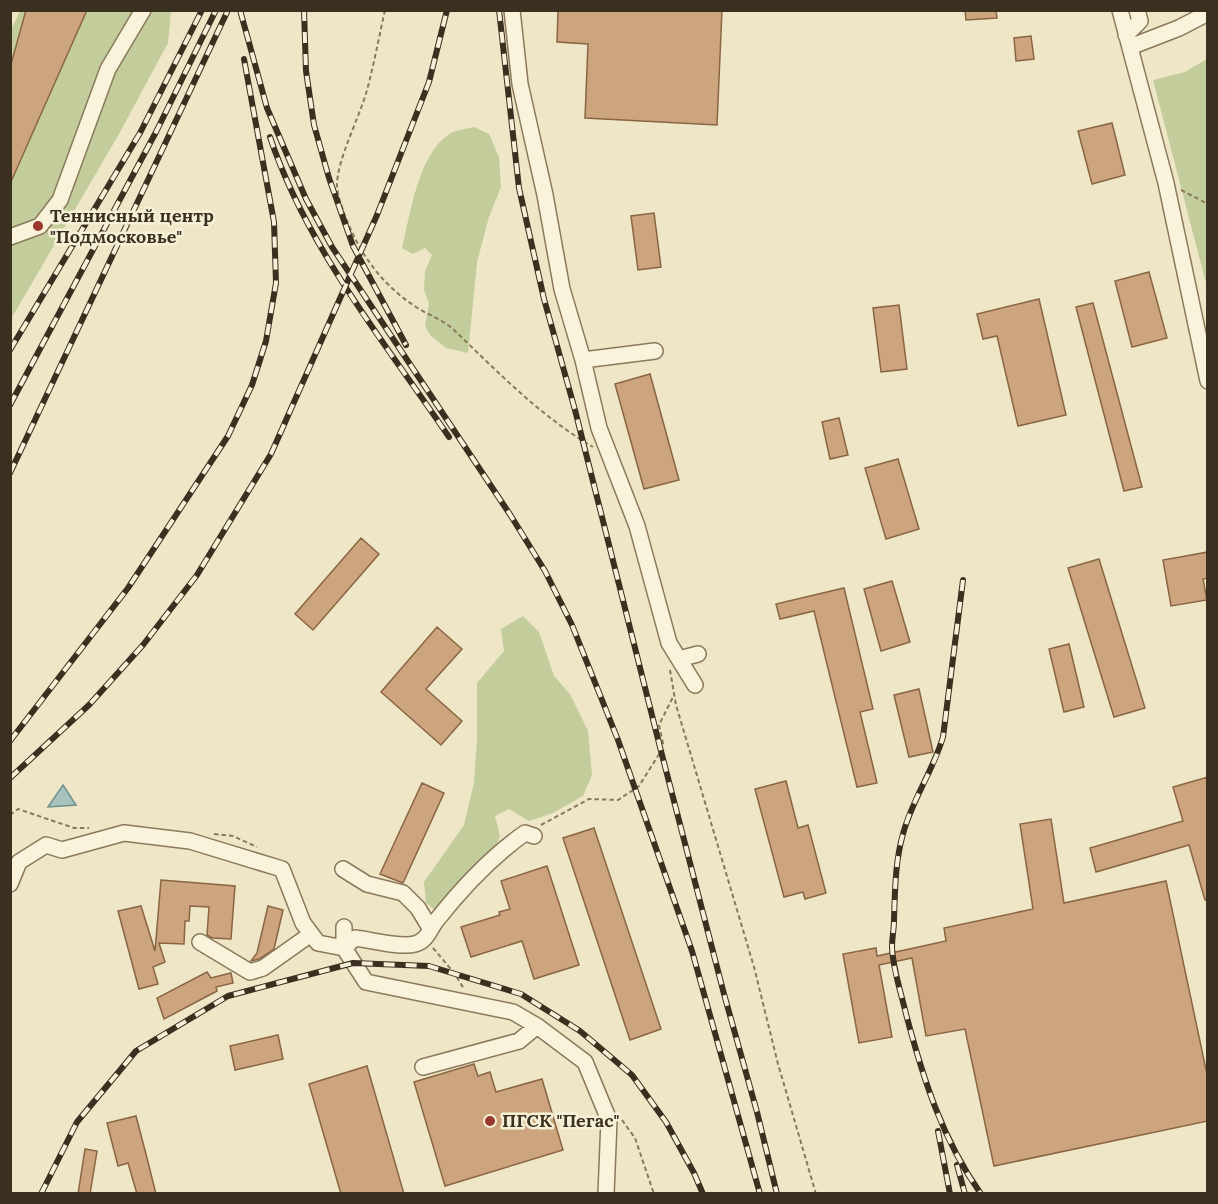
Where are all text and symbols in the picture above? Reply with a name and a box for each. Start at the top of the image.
place label: Теннисный центр "Подмосковье" [50,204,214,248]
marker: Теннисный центр "Подмосковье" [31,219,45,233]
place label: ПГСК "Пегас" [502,1109,619,1132]
marker: ПГСК "Пегас" [483,1114,497,1128]

